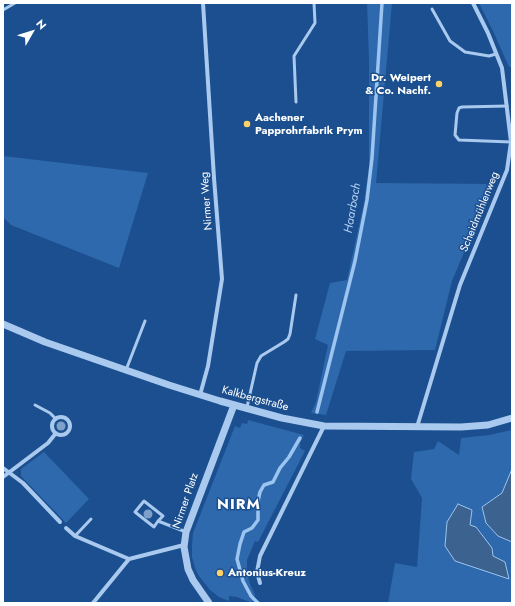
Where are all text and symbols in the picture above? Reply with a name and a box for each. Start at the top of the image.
north arrow [12,12,52,52]
text: N [32,16,50,33]
place label: Dr. Weipert & Co. Nachf. [365,71,431,97]
marker: Dr. Weipert & Co. Nachf. [434,79,444,89]
place label: Aachener Papprohrfabrik Prym [255,111,363,137]
marker: Aachener Papprohrfabrik Prym [242,119,252,129]
street label: Scheidmühlenweg [458,170,502,254]
street label: Nirmer Weg [198,171,216,231]
water label: Haarbach [342,182,364,234]
street label: Kalkbergstraße [220,384,290,414]
street label: Nirmer Platz [170,471,202,531]
district label: NIRM [217,496,261,514]
place label: Antonius-Kreuz [228,566,306,580]
marker: Antonius-Kreuz [215,568,225,578]

